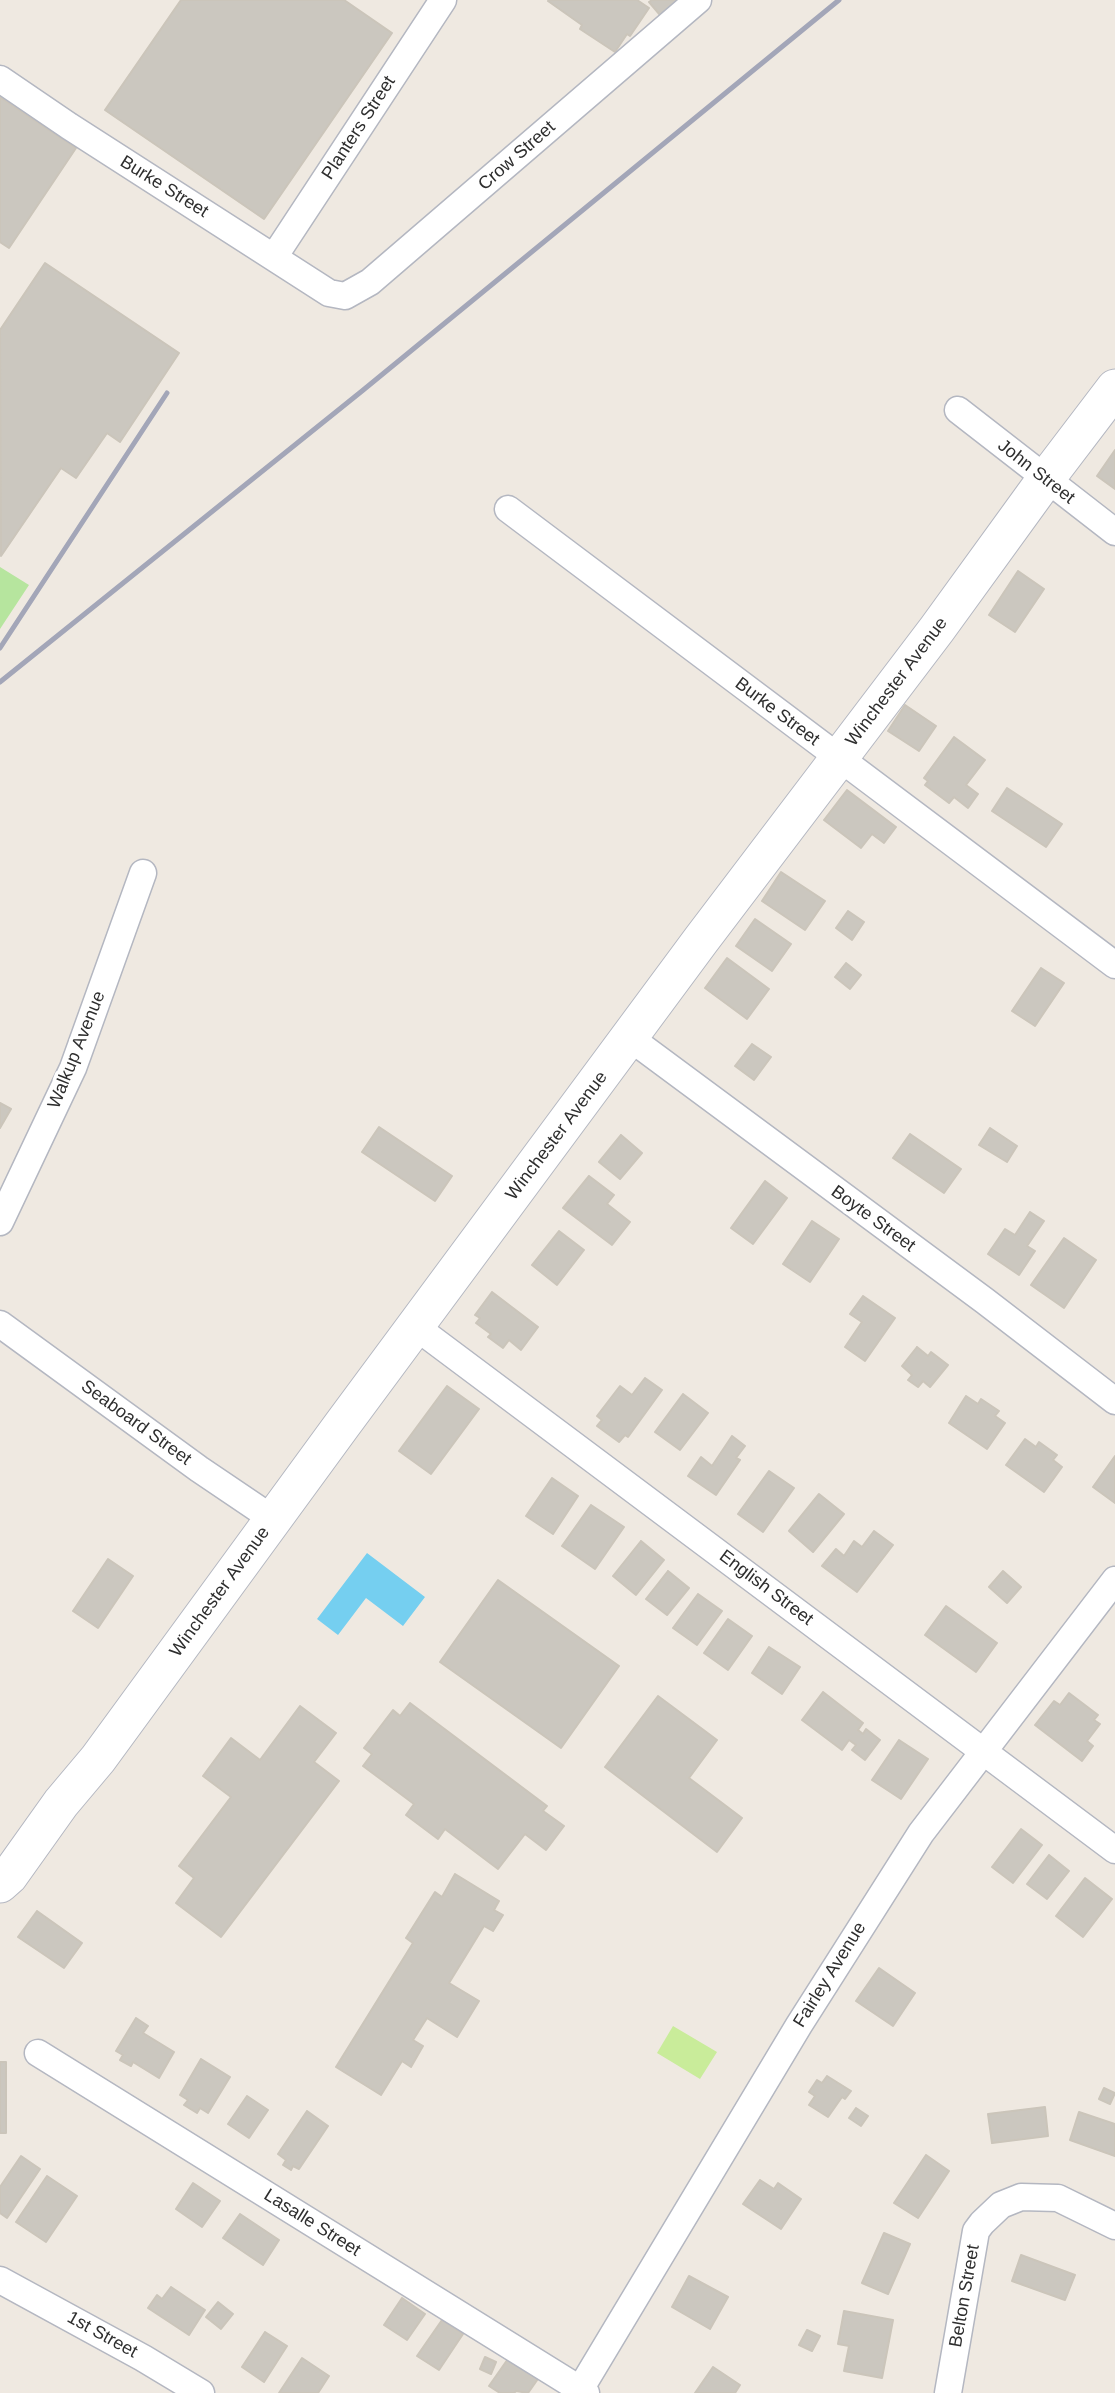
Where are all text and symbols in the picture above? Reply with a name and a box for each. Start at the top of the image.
street label: Planters Street [318,72,400,184]
street label: Crow Street [474,117,560,195]
street label: Burke Street [116,151,212,223]
street label: John Street [993,435,1079,509]
street label: Winchester Avenue [842,613,952,751]
street label: Burke Street [731,673,823,751]
street label: Walkup Avenue [44,988,110,1112]
street label: Winchester Avenue [502,1067,612,1205]
street label: Boyte Street [827,1181,919,1257]
street label: Seaboard Street [77,1376,195,1470]
street label: Winchester Avenue [165,1523,275,1661]
street label: English Street [715,1546,817,1630]
street label: Fairley Avenue [789,1919,871,2031]
street label: Lasalle Street [260,2185,364,2261]
street label: Belton Street [945,2243,985,2349]
street label: 1st Street [63,2307,141,2363]

